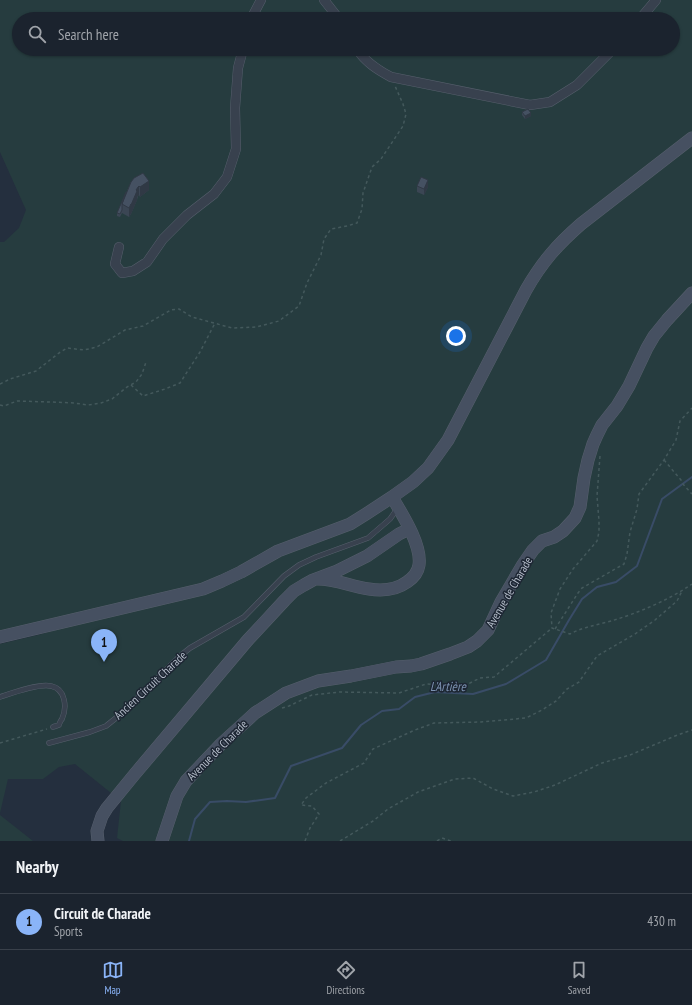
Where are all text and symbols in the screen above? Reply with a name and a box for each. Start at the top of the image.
search box [12,12,680,56]
icon: search [26,23,48,45]
text: Search here [58,25,119,44]
your location [446,326,466,346]
street label: Avenue de Charade [483,554,535,630]
pin: 1 [91,629,117,662]
street label: Ancien Circuit Charade [111,648,189,722]
water label: L'Artière [430,678,468,695]
street label: Avenue de Charade [184,717,250,783]
text: Nearby [16,856,59,878]
text: Circuit de Charade [54,904,151,923]
text: 1 [26,913,32,930]
text: 430 m [647,913,676,930]
text: Sports [54,923,83,940]
tab: Map [102,959,124,997]
tab: Directions [327,959,365,997]
tab: Saved [568,959,590,997]

